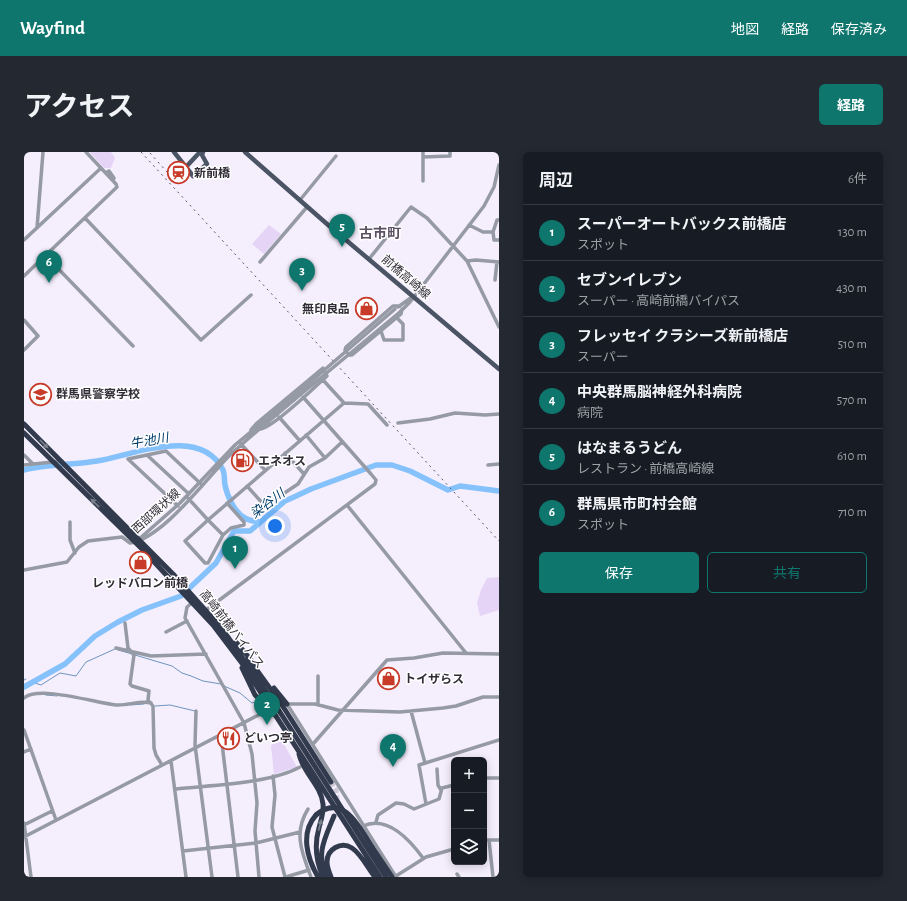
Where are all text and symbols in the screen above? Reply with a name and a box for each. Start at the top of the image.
text: Wayfind [20,19,85,38]
text: 地図 [731,23,759,37]
text: 経路 [781,23,809,37]
text: 保存済み [831,23,887,37]
button: 経路 [819,84,883,125]
text: アクセス [24,94,135,122]
station icon: 新前橋 [166,160,192,186]
place label: 新前橋 [194,166,231,179]
text: 周辺 [539,172,573,189]
text: 6件 [848,173,867,186]
pin: 5 [329,214,355,247]
text: スーパーオートバックス前橋店 [577,217,786,232]
district label: 古市町 [359,226,401,241]
text: 1 [550,226,554,239]
text: 130 m [838,226,867,239]
text: スポット [577,239,629,252]
pin: 6 [36,250,62,283]
street label: 前橋高崎線 [379,252,433,301]
pin: 3 [289,258,315,291]
text: セブンイレブン [577,273,682,288]
text: 2 [549,282,555,295]
text: 430 m [836,282,867,295]
text: スーパー · 高崎前橋バイパス [577,295,740,308]
shop icon: 無印良品 [353,296,379,322]
place label: 無印良品 [302,302,350,315]
text: フレッセイ クラシーズ新前橋店 [577,329,788,344]
text: 3 [549,338,555,351]
text: 510 m [838,338,867,351]
text: スーパー [577,351,629,364]
school or university icon: 群馬県警察学校 [27,381,53,407]
text: 中央群馬脳神経外科病院 [577,385,742,400]
place label: 群馬県警察学校 [56,387,140,400]
text: 4 [549,394,555,407]
text: 570 m [837,394,867,407]
text: 病院 [577,407,603,420]
water label: 牛池川 [129,430,172,451]
one-way arrow [39,439,49,449]
text: はなまるうどん [577,441,682,456]
fuel station icon: エネオス [229,448,255,474]
text: 5 [549,450,555,463]
text: 610 m [837,450,867,463]
place label: エネオス [258,455,306,467]
text: レストラン · 前橋高崎線 [577,463,714,476]
water label: 染谷川 [248,485,289,521]
street label: 西部環状線 [129,486,182,536]
text: 群馬県市町村会館 [577,497,697,512]
one-way arrow [90,498,100,508]
text: 6 [549,506,555,519]
text: 710 m [838,506,867,519]
your location [265,516,285,536]
text: スポット [577,519,629,532]
pin: 1 [222,536,248,569]
shop icon: レッドバロン前橋 [127,549,153,575]
button: 保存 [539,552,699,593]
button: 共有 [707,552,867,593]
place label: レッドバロン前橋 [92,576,189,589]
street label: 高崎前橋バイパス [198,587,267,670]
shop icon: トイザらス [376,666,402,692]
place label: トイザらス [404,673,464,685]
pin: 2 [254,692,280,725]
restaurant icon: どいつ亭 [216,725,242,751]
place label: どいつ亭 [244,731,292,744]
pin: 4 [380,734,406,767]
map controls [451,757,487,865]
button: + [451,757,487,793]
button: − [451,793,487,829]
one-way arrow [317,819,323,832]
button: layers [451,829,487,865]

